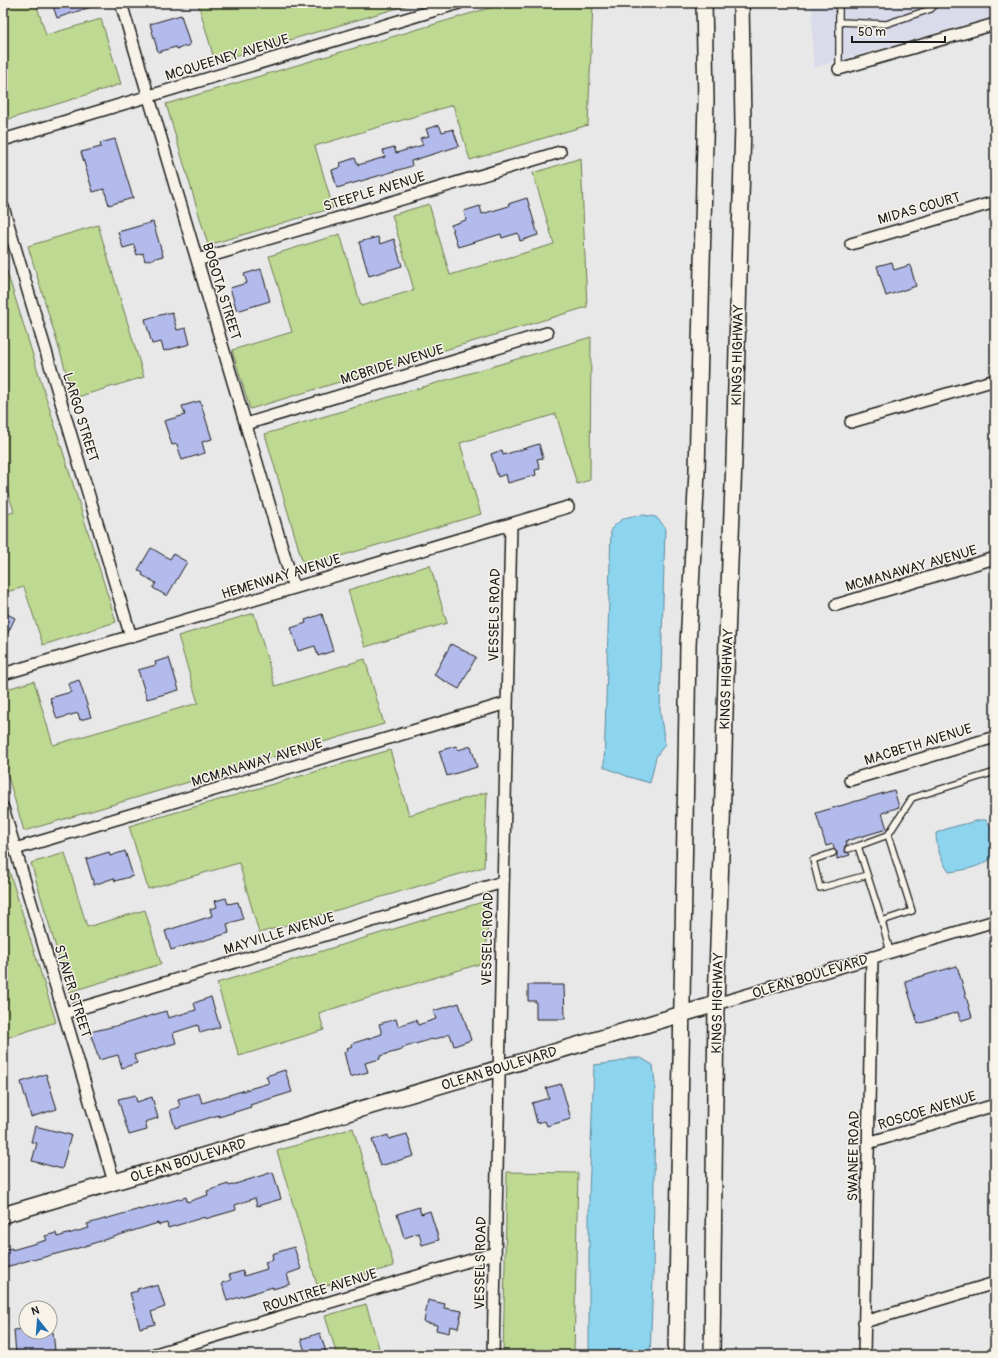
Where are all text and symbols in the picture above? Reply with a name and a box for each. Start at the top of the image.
scale bar [852,18,945,44]
text: 50 m [858,25,886,40]
street label: MCQUEENEY AVENUE [163,31,291,84]
street label: STEEPLE AVENUE [321,168,427,215]
street label: MIDAS COURT [876,189,963,228]
street label: BOGOTA STREET [199,240,244,342]
street label: KINGS HIGHWAY [728,304,747,406]
street label: MCBRIDE AVENUE [338,341,446,388]
street label: LARGO STREET [59,370,102,464]
street label: MCMANAWAY AVENUE [843,542,979,595]
street label: HEMENWAY AVENUE [219,550,343,603]
street label: VESSELS ROAD [485,568,504,662]
street label: KINGS HIGHWAY [716,628,737,730]
street label: MACBETH AVENUE [862,720,974,769]
street label: MCMANAWAY AVENUE [190,734,325,791]
street label: VESSELS ROAD [478,892,497,986]
street label: MAYVILLE AVENUE [222,909,337,958]
street label: STAVER STREET [50,943,95,1040]
street label: OLEAN BOULEVARD [750,951,870,1002]
street label: KINGS HIGHWAY [708,952,727,1054]
street label: OLEAN BOULEVARD [439,1043,559,1094]
street label: ROSCOE AVENUE [876,1087,978,1133]
street label: SWANEE ROAD [844,1111,863,1201]
street label: OLEAN BOULEVARD [128,1135,248,1186]
street label: VESSELS ROAD [471,1216,490,1310]
street label: ROUNTREE AVENUE [261,1265,379,1316]
north arrow [18,1300,58,1340]
text: N [30,1303,41,1318]

